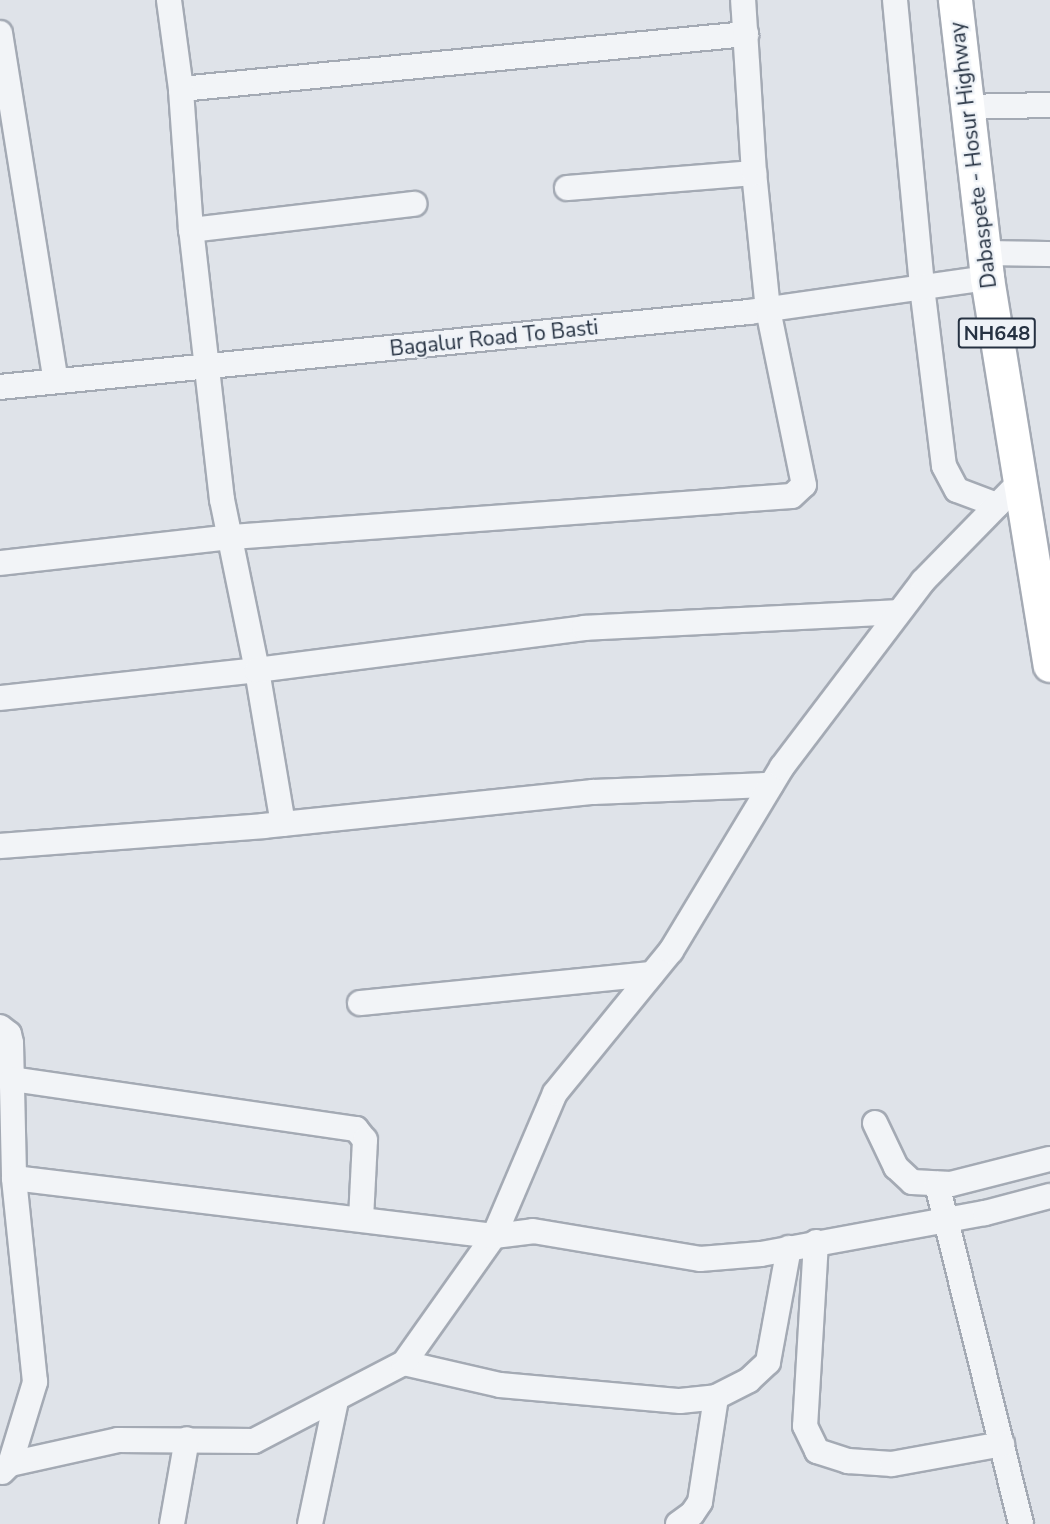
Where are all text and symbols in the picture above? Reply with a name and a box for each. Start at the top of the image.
street label: Dabaspete - Hosur Highway [944,20,1002,290]
street label: Bagalur Road To Basti [388,315,600,361]
road number: NH648 [956,316,1038,350]

